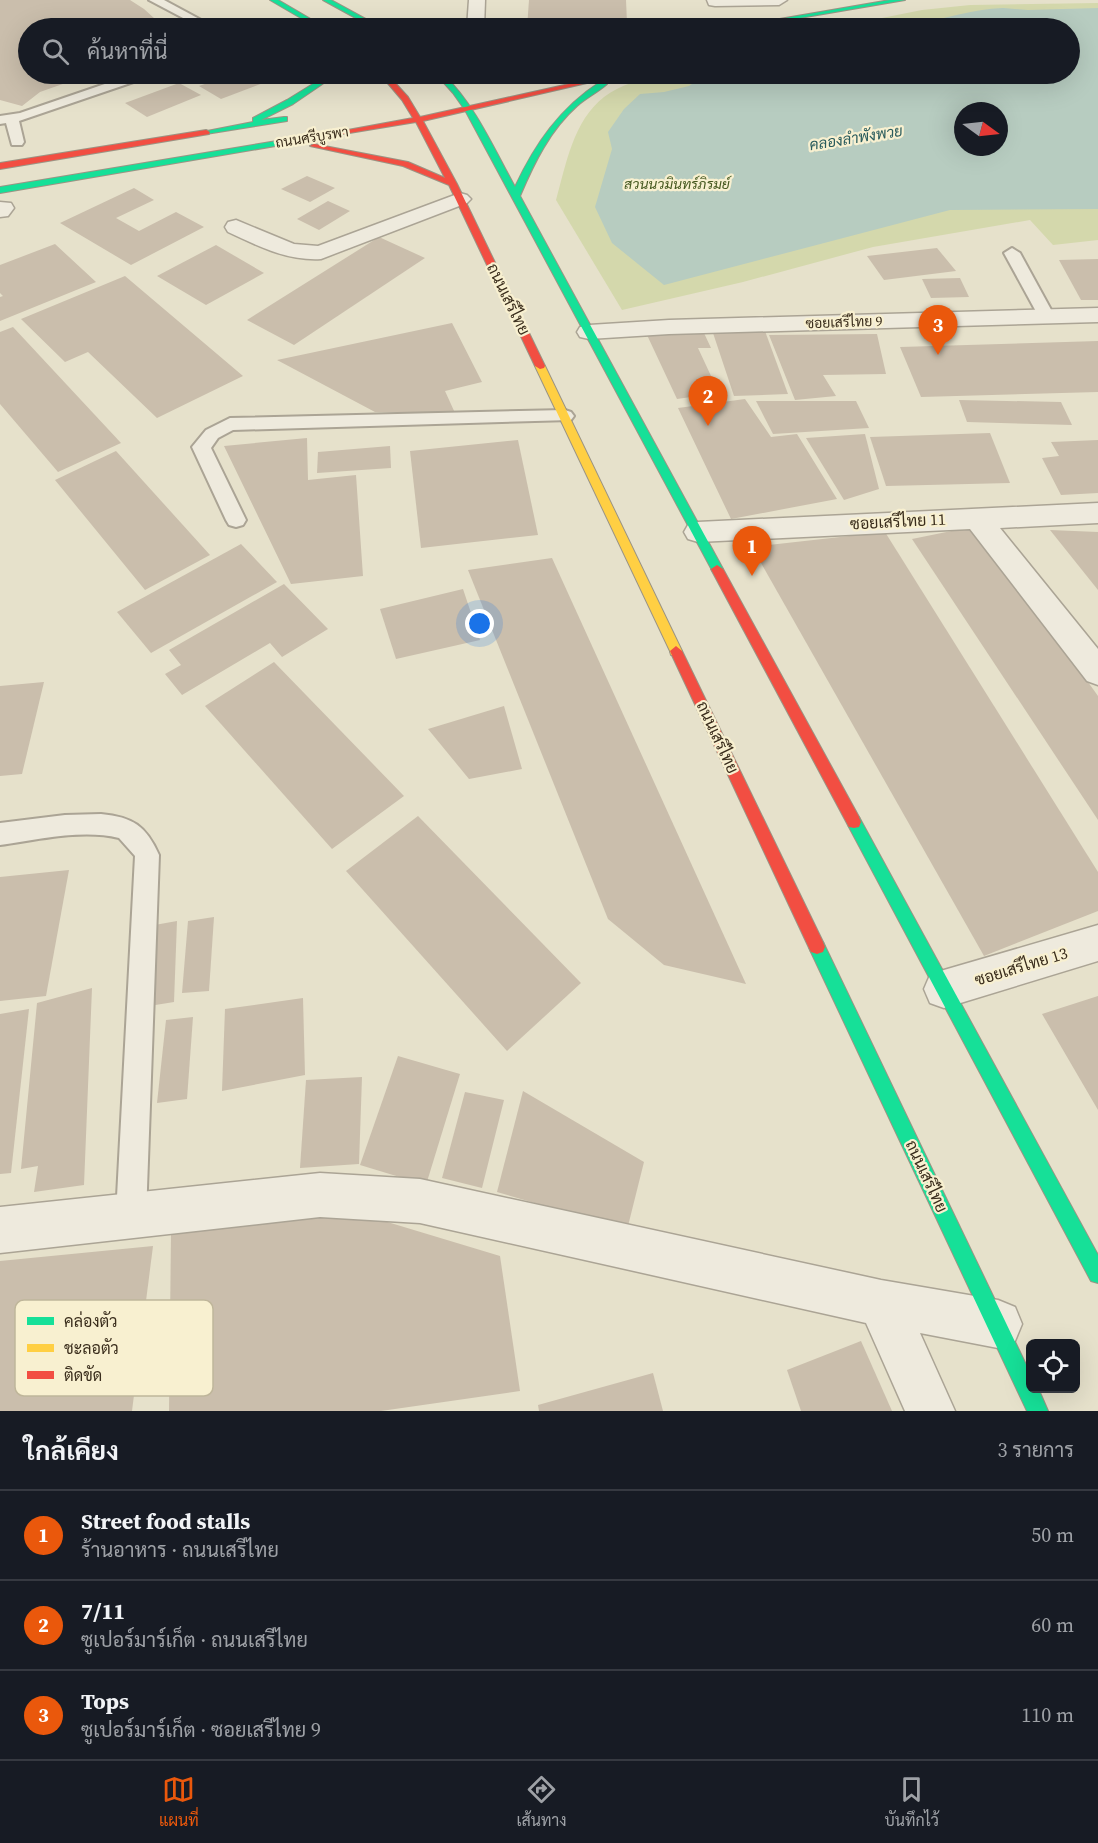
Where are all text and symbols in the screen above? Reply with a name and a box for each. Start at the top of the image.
search box [18,18,1080,84]
icon: search [39,35,72,68]
text: ค้นหาที่นี่ [87,36,167,66]
north arrow [954,102,1008,156]
water label: คลองลำพังพวย [808,120,904,155]
street label: ถนนศรีบูรพา [274,121,350,153]
park label: สวนนวมินทร์ภิรมย์ [624,174,732,194]
street label: ถนนเสรีไทย [482,259,536,339]
pin: 3 [918,306,958,355]
street label: ซอยเสรีไทย 9 [805,311,883,333]
pin: 2 [688,376,728,426]
street label: ซอยเสรีไทย 11 [849,508,947,534]
pin: 1 [732,526,771,576]
your location [465,609,494,638]
street label: ถนนเสรีไทย [692,697,744,777]
street label: ซอยเสรีไทย 13 [972,941,1070,991]
street label: ถนนเสรีไทย [901,1136,953,1216]
legend [15,1300,213,1396]
text: คล่องตัว [64,1310,118,1332]
text: ชะลอตัว [64,1337,119,1359]
map controls [1026,1339,1080,1393]
button: locate [1026,1339,1080,1393]
text: ติดขัด [64,1364,102,1386]
text: ใกล้เคียง [24,1433,119,1469]
text: 3 รายการ [998,1436,1074,1464]
text: Street food stalls [81,1506,250,1536]
text: 1 [38,1521,49,1549]
text: 50 m [1031,1521,1074,1549]
text: ร้านอาหาร · ถนนเสรีไทย [81,1536,279,1564]
text: 7/11 [81,1596,125,1626]
text: 2 [38,1611,49,1639]
text: 60 m [1031,1611,1074,1639]
text: ซูเปอร์มาร์เก็ต · ถนนเสรีไทย [81,1626,308,1654]
text: Tops [81,1686,129,1716]
text: 3 [38,1701,49,1729]
text: 110 m [1021,1701,1074,1729]
text: ซูเปอร์มาร์เก็ต · ซอยเสรีไทย 9 [81,1716,321,1744]
tab: แผนที่ [159,1773,199,1831]
tab: เส้นทาง [517,1773,567,1831]
tab: บันทึกไว้ [884,1773,939,1831]

